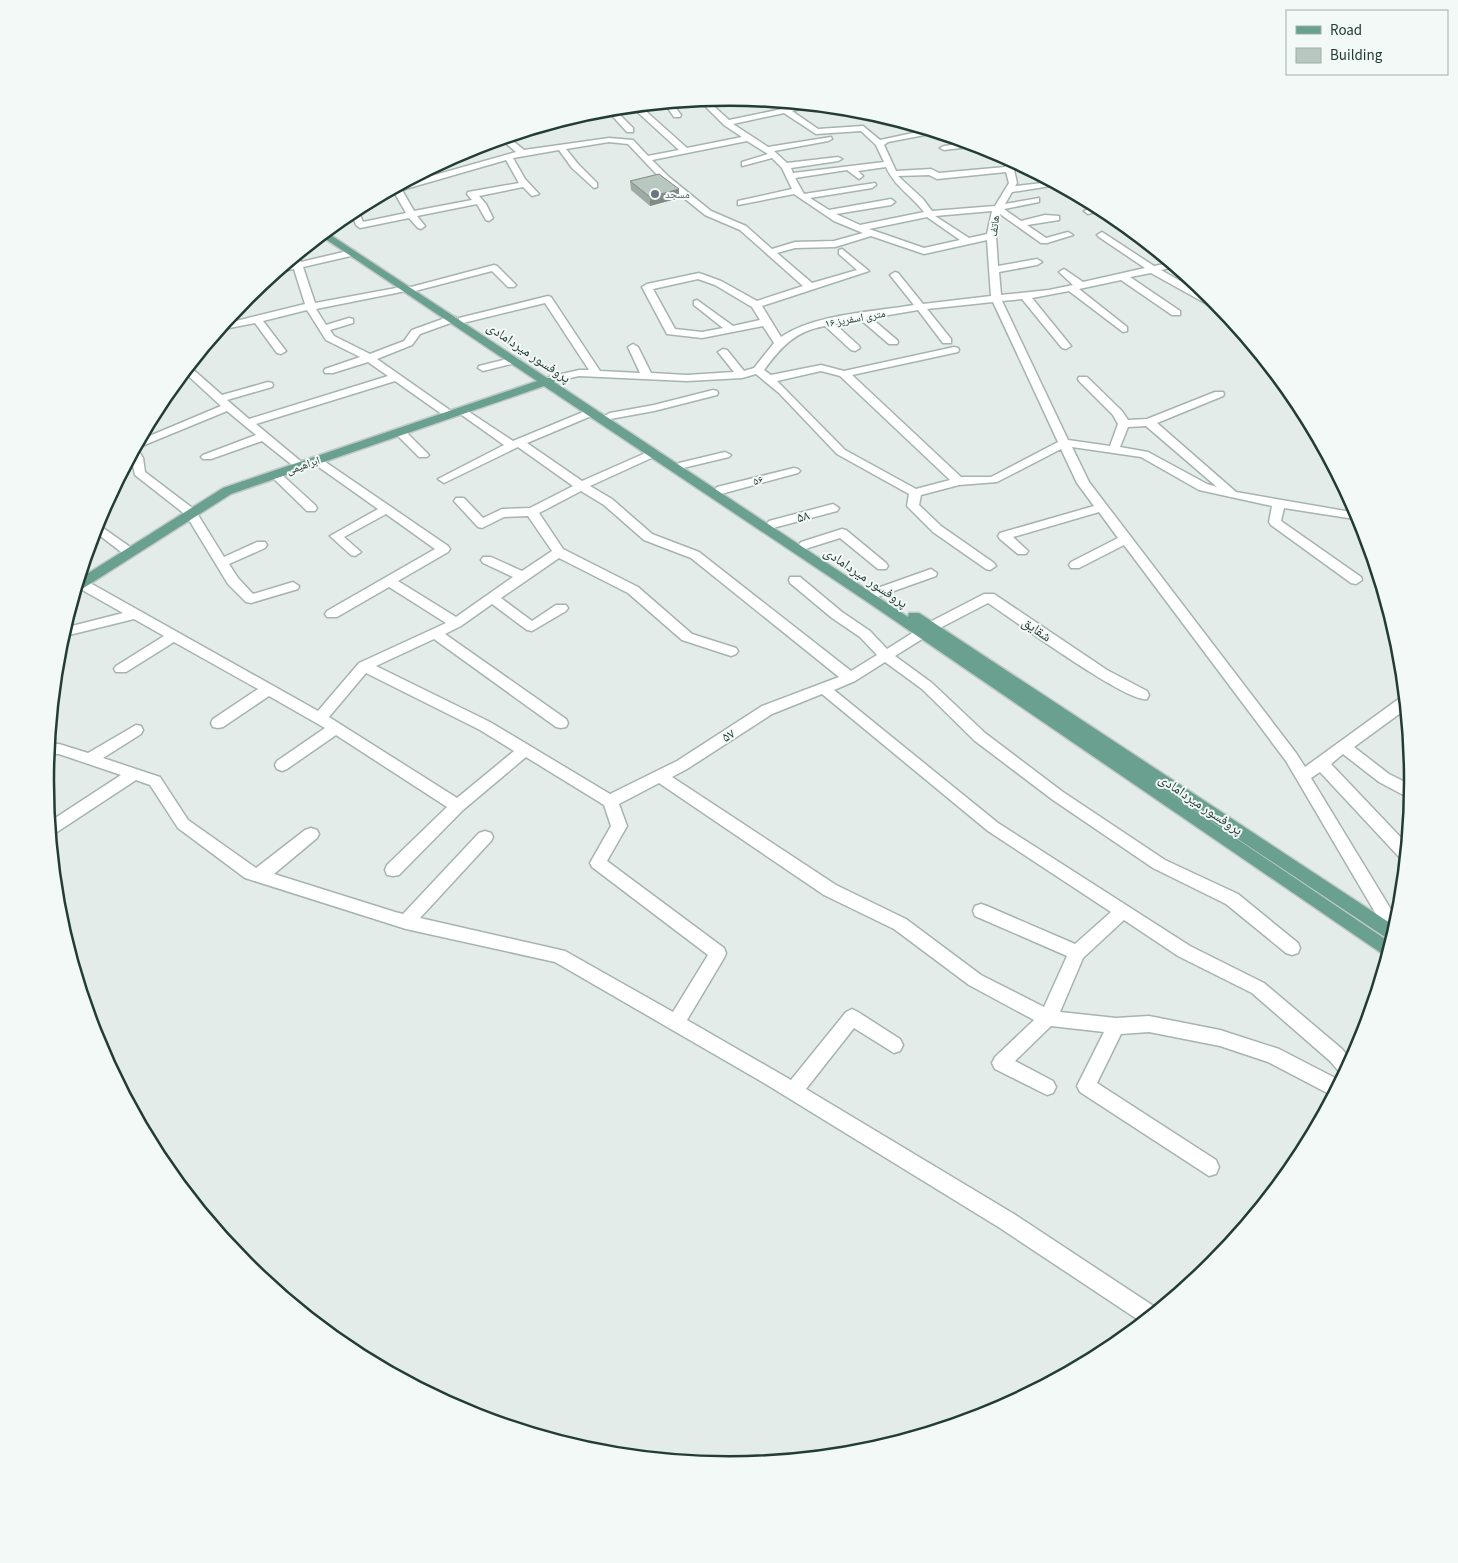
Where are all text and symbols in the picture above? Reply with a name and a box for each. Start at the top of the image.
legend [1286,10,1448,75]
text: Road [1330,20,1362,41]
text: Building [1330,45,1383,66]
place label: مسجد [665,187,690,202]
marker: مسجد [649,188,661,200]
street label: هاتف [986,214,1003,237]
street label: ۱۶ متری اسفریز [824,306,887,331]
street label: پروفسور میردامادی [482,317,575,388]
street label: ابراهیمی [284,453,322,478]
street label: ۵۶ [751,472,765,489]
street label: ۵۸ [795,506,812,528]
street label: پروفسور میردامادی [819,542,912,613]
street label: شقایق [1018,613,1055,647]
street label: ۵۷ [718,724,739,748]
street label: پروفسور میردامادی [1154,769,1247,840]

